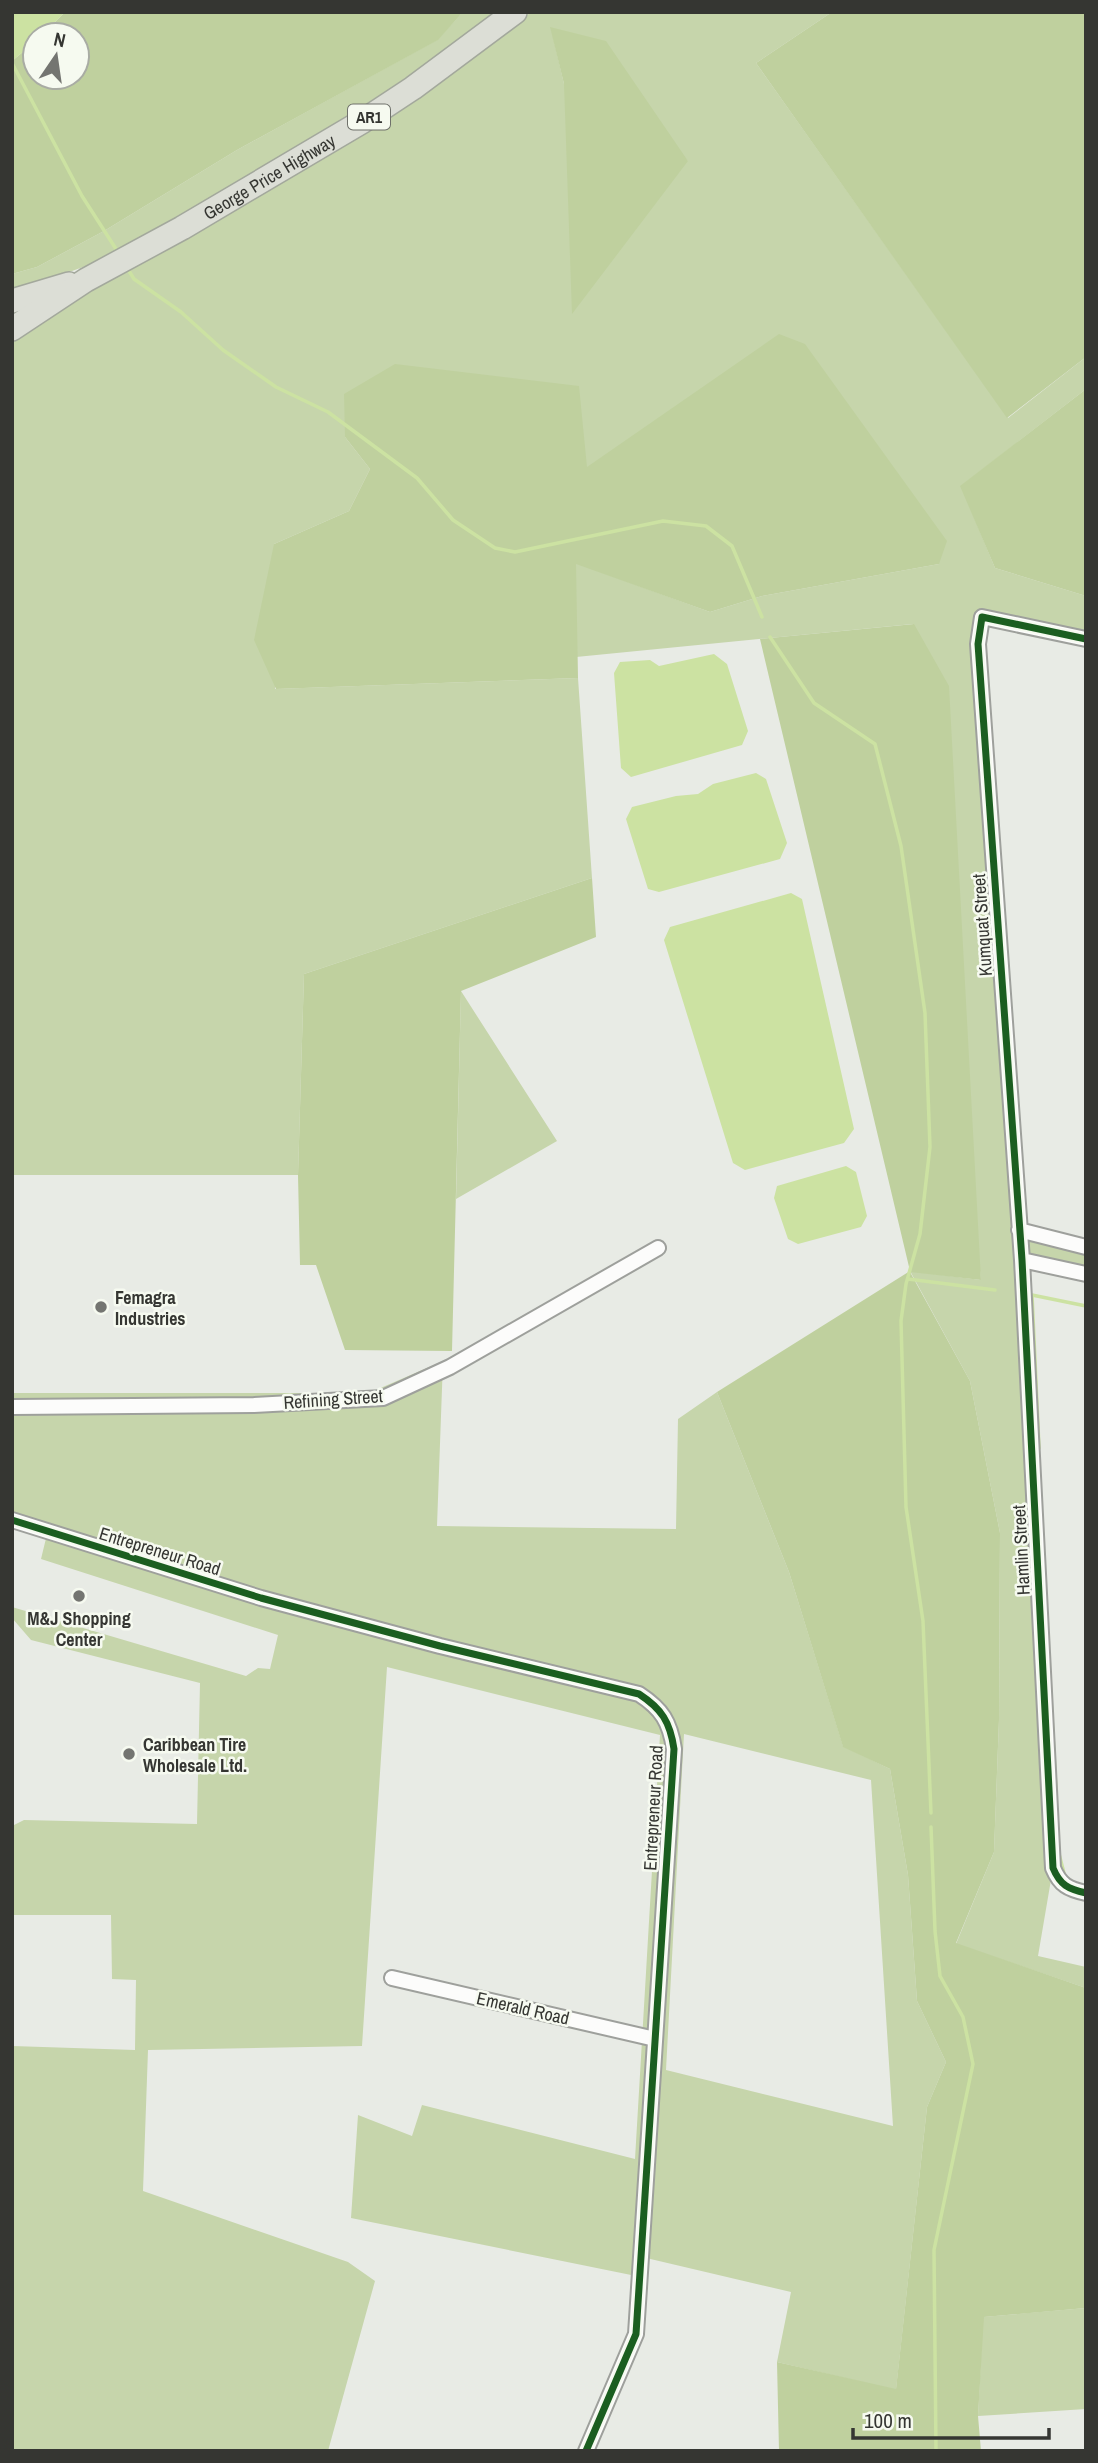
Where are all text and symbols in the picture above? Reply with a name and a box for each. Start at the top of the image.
north arrow [21,21,91,91]
text: N [51,26,68,53]
road number: AR1 [348,105,390,130]
street label: George Price Highway [198,127,340,225]
street label: Kumquat Street [966,873,998,977]
place label: Femagra Industries [115,1285,186,1331]
marker: Femagra Industries [93,1299,109,1315]
street label: Refining Street [283,1383,383,1415]
street label: Hamlin Street [1006,1504,1036,1596]
street label: Entrepreneur Road [96,1521,224,1581]
marker: M&J Shopping Center [71,1588,87,1604]
place label: M&J Shopping Center [27,1606,131,1652]
place label: Caribbean Tire Wholesale Ltd. [143,1732,247,1778]
street label: Entrepreneur Road [637,1745,669,1871]
marker: Caribbean Tire Wholesale Ltd. [121,1746,137,1762]
street label: Emerald Road [474,1985,572,2031]
scale bar [853,2396,1049,2440]
text: 100 m [864,2406,912,2435]

